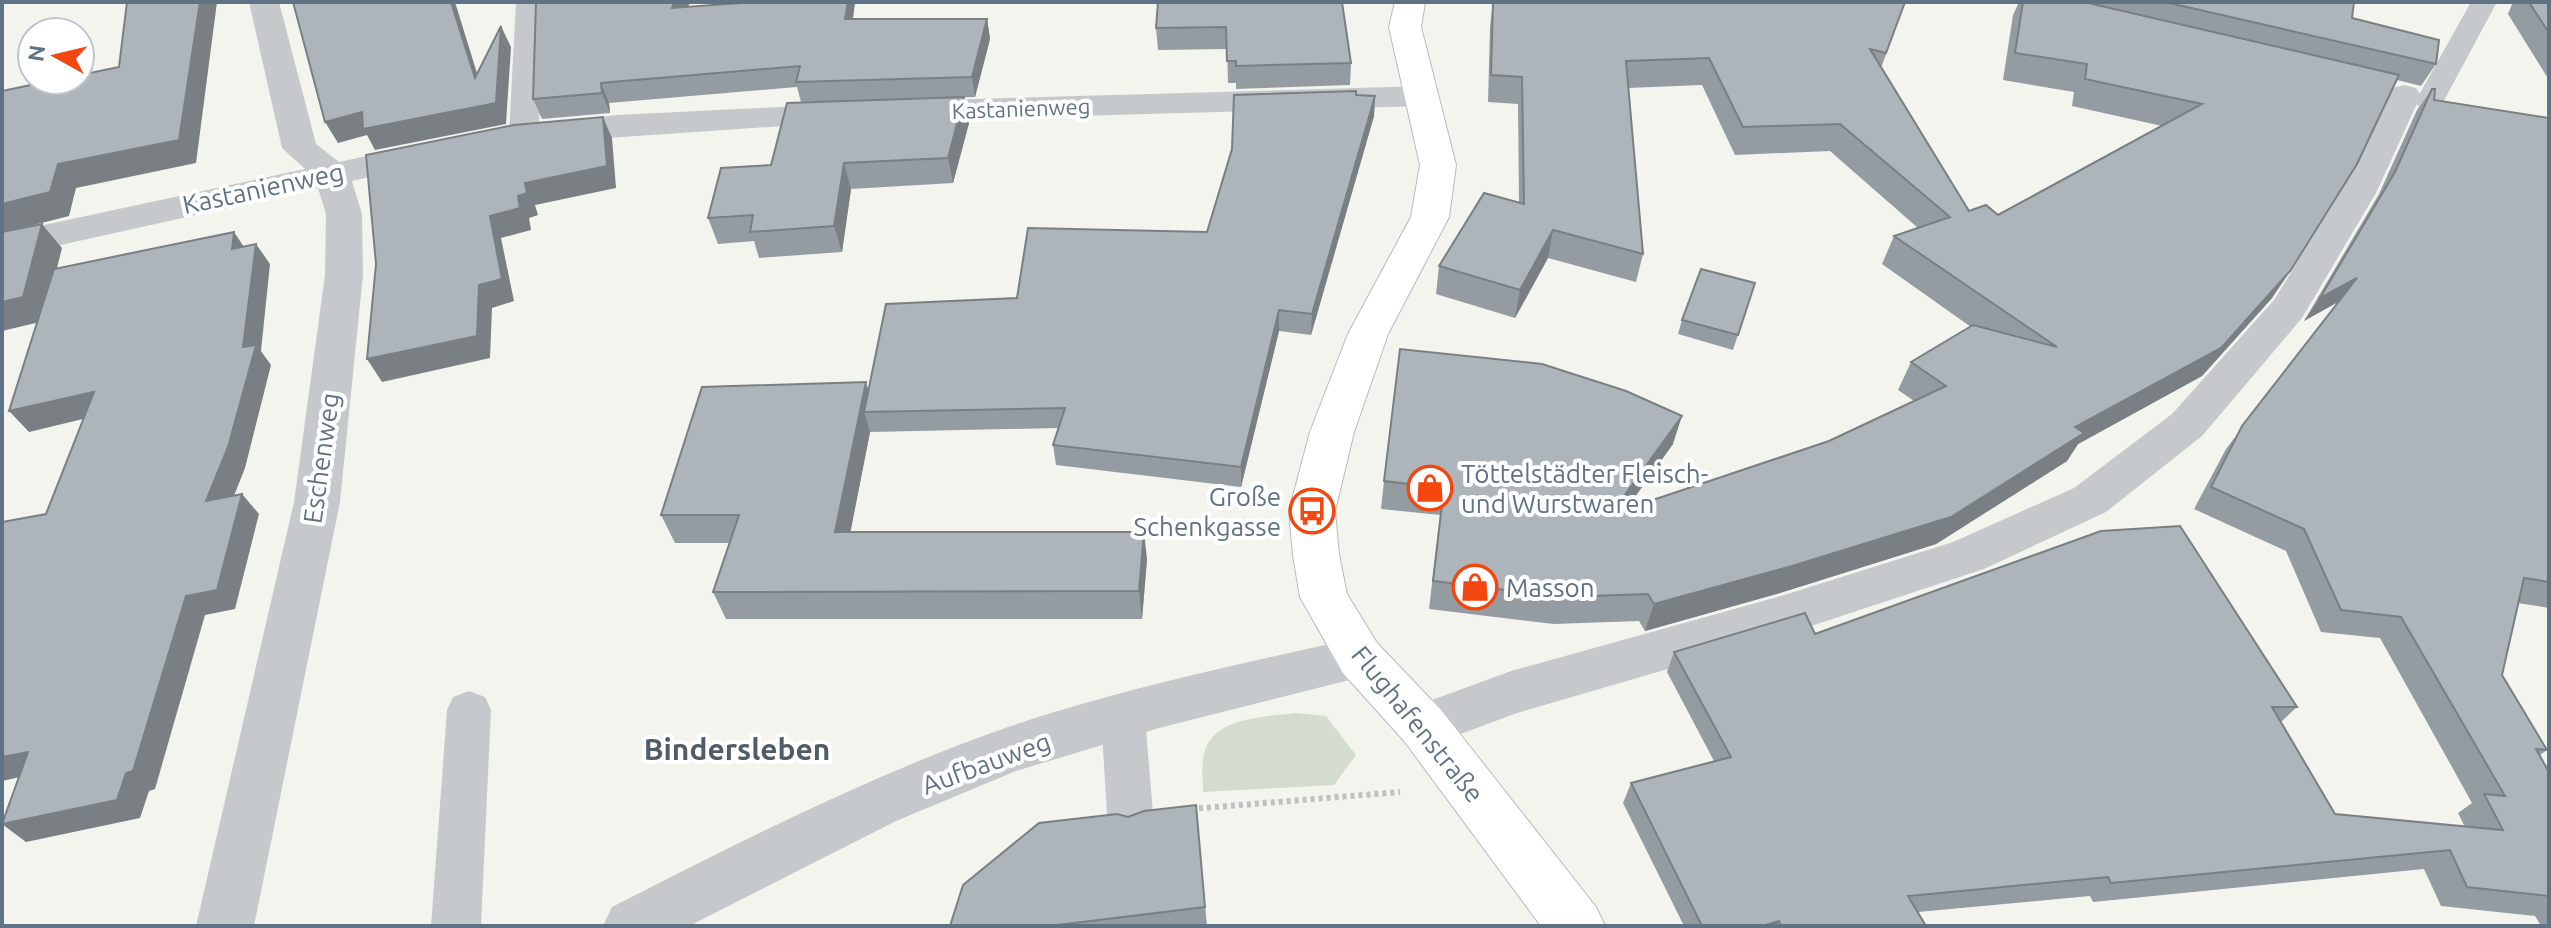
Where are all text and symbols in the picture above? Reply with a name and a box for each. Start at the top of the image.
north arrow [16,16,96,96]
text: N [22,43,49,63]
street label: Kastanienweg [951,93,1091,123]
street label: Kastanienweg [180,157,346,219]
street label: Eschenweg [297,391,345,525]
place label: Töttelstädter Fleisch- und Wurstwaren [1461,459,1708,518]
shop icon: Töttelstädter Fleisch- und Wurstwaren [1406,464,1454,512]
place label: Große Schenkgasse [1133,482,1281,541]
bus stop icon: Große Schenkgasse [1288,487,1336,535]
shop icon: Masson [1451,563,1499,611]
place label: Masson [1506,573,1595,602]
street label: Flughafenstraße [1346,640,1490,808]
street label: Aufbauweg [918,726,1054,800]
district label: Bindersleben [644,732,830,766]

